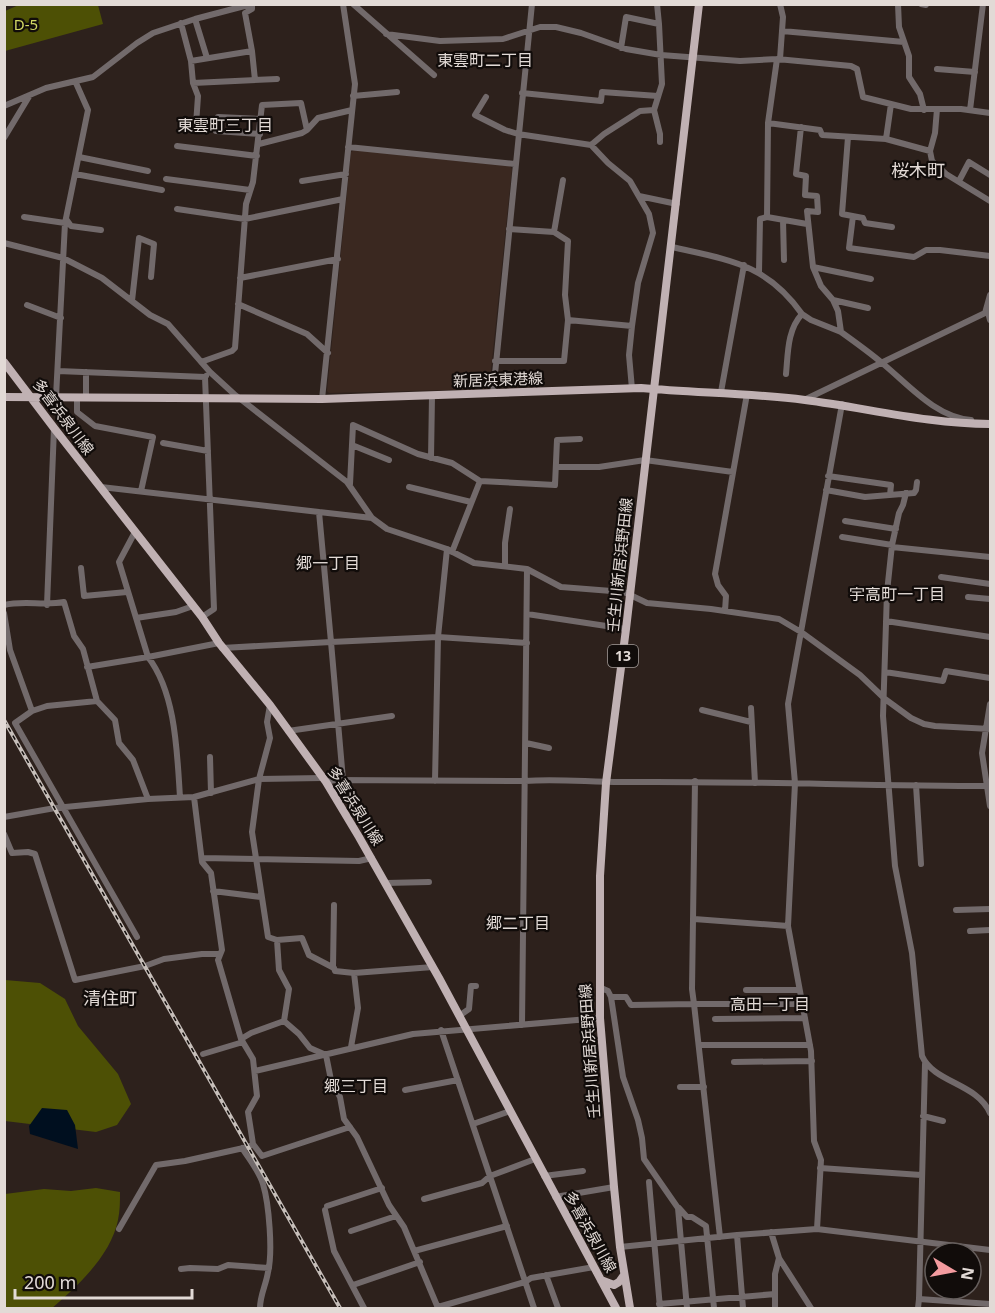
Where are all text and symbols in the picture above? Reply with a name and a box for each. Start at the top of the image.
park label: D-5 [14,14,38,34]
district label: 東雲町二丁目 [437,49,533,71]
district label: 東雲町三丁目 [177,114,273,136]
district label: 桜木町 [891,158,945,182]
street label: 新居浜東港線 [453,367,543,391]
street label: 多喜浜泉川線 [29,374,99,458]
street label: 壬生川新居浜野田線 [602,497,636,633]
district label: 郷一丁目 [296,552,360,574]
district label: 宇高町一丁目 [849,583,945,605]
road number: 13 [608,645,638,667]
street label: 多喜浜泉川線 [324,762,388,849]
district label: 郷二丁目 [486,912,550,934]
street label: 壬生川新居浜野田線 [574,983,604,1119]
district label: 清住町 [83,986,137,1010]
district label: 高田一丁目 [730,993,810,1015]
district label: 郷三丁目 [324,1075,388,1097]
street label: 多喜浜泉川線 [560,1187,621,1276]
north arrow [923,1241,983,1301]
scale bar [15,1262,192,1300]
text: N [956,1265,980,1282]
text: 200 m [24,1270,76,1294]

